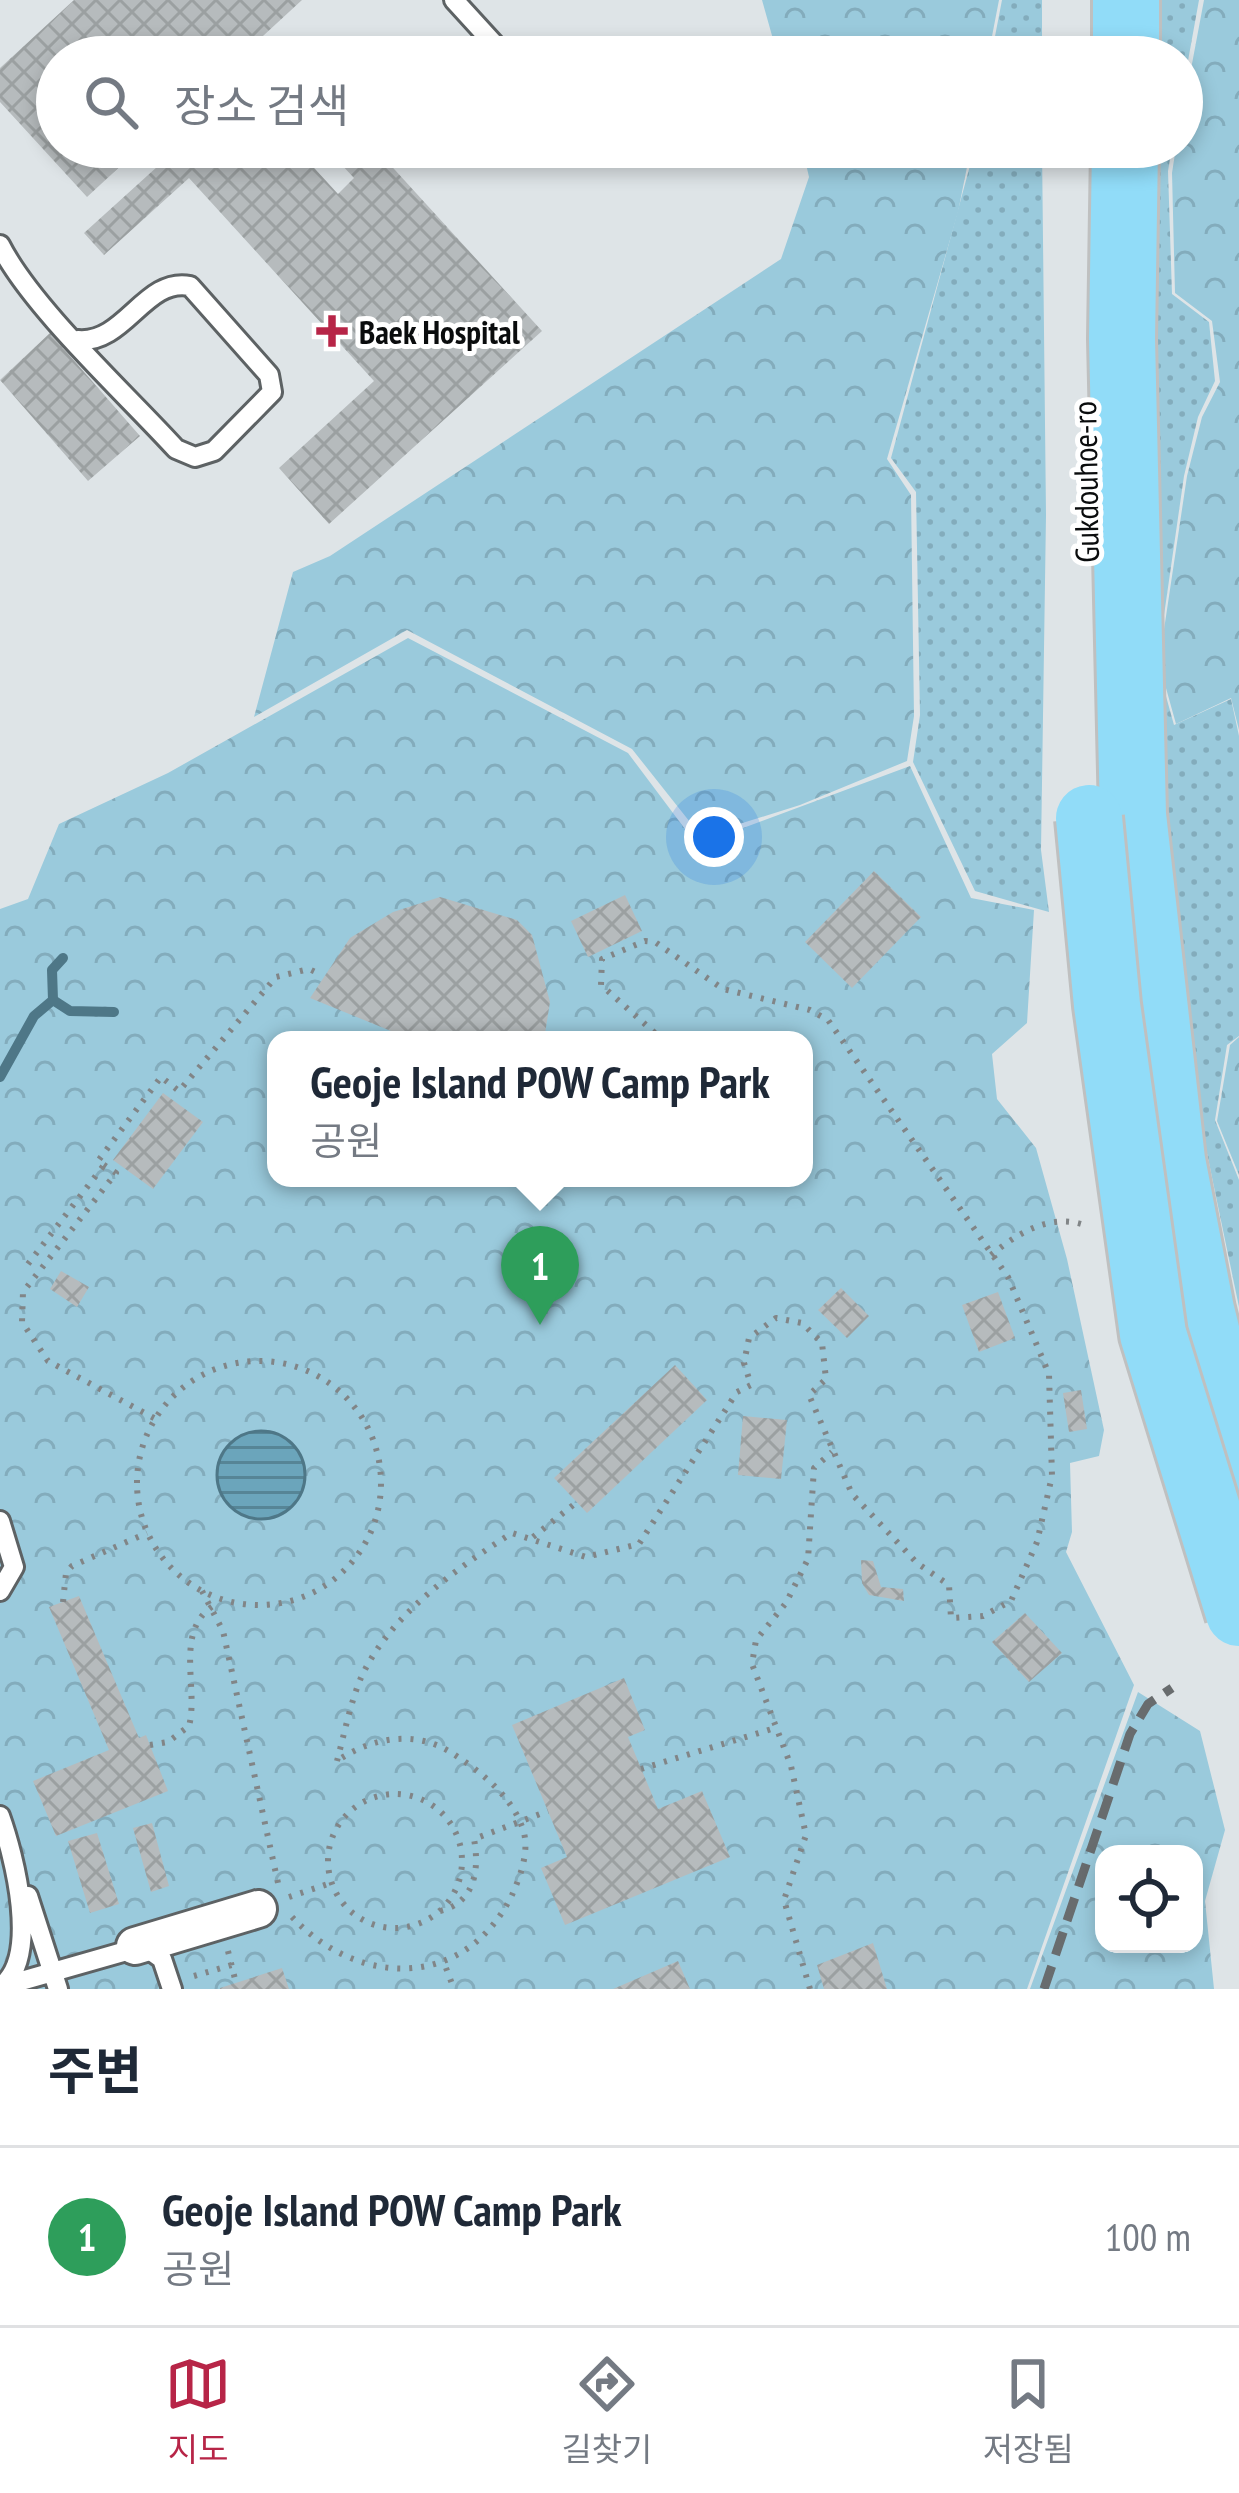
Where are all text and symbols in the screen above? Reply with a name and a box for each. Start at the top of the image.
search box [36,36,1203,168]
icon: search [78,69,144,135]
text: 장소 검색 [174,76,349,134]
place label: Baek Hospital [359,310,521,353]
marker: Baek Hospital [316,315,348,347]
street label: Gukdouhoe-ro [1062,401,1108,563]
your location [684,807,744,867]
popup [267,1031,813,1187]
text: Geoje Island POW Camp Park [310,1052,770,1110]
text: 공원 [310,1115,382,1166]
pin: 1 [501,1226,579,1325]
map controls [1095,1845,1203,1953]
button: locate [1095,1845,1203,1953]
text: 주변 [48,2037,142,2103]
text: Geoje Island POW Camp Park [162,2180,622,2238]
text: 1 [78,2211,96,2262]
text: 100 m [1105,2211,1191,2262]
text: 공원 [162,2243,234,2294]
tab: 지도 [165,2351,231,2471]
tab: 길찾기 [561,2351,652,2471]
tab: 저장됨 [983,2351,1074,2471]

